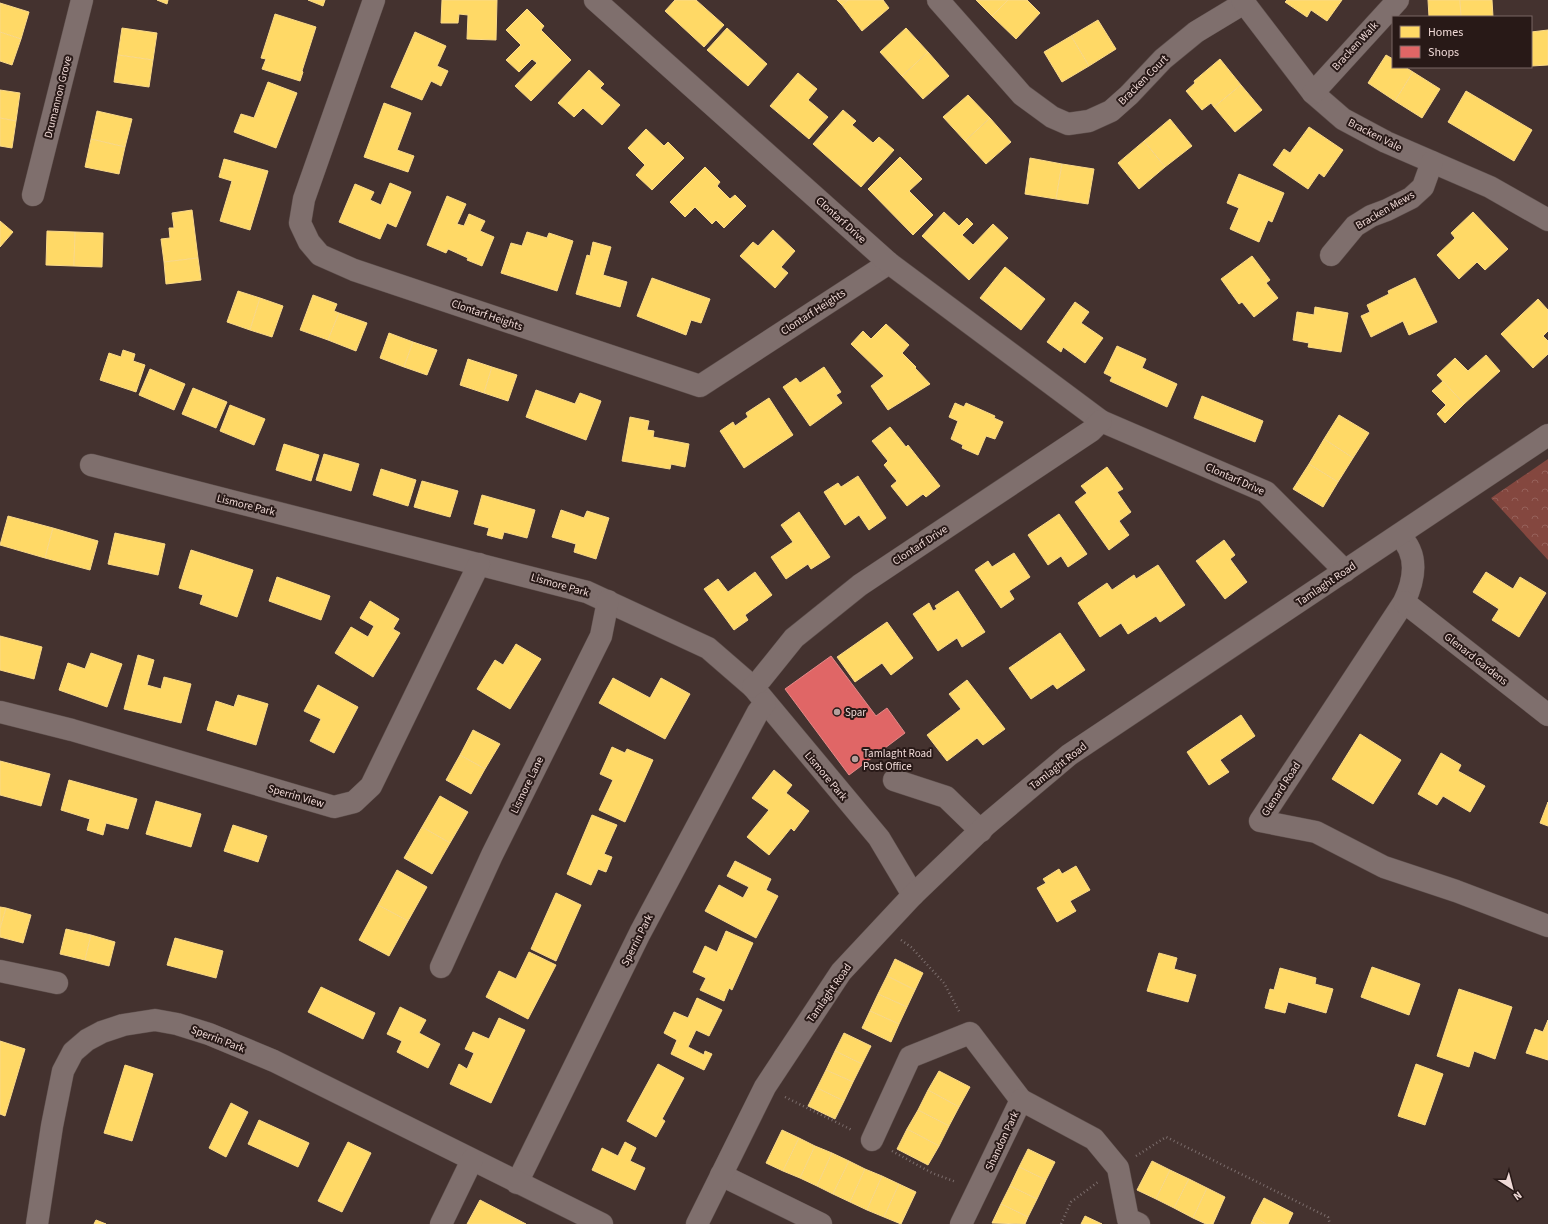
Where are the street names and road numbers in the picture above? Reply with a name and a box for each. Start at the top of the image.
street label: Bracken Walk [1328,18,1382,74]
street label: Bracken Court [1115,51,1172,108]
street label: Drumannon Grove [41,54,76,140]
street label: Bracken Vale [1345,115,1405,155]
street label: Bracken Mews [1353,187,1417,233]
street label: Clontarf Drive [813,193,870,247]
street label: Clontarf Heights [778,285,849,339]
street label: Clontarf Heights [449,296,525,334]
street label: Clontarf Drive [1203,459,1267,499]
street label: Lismore Park [215,491,277,520]
street label: Clontarf Drive [889,521,951,568]
street label: Tamlaght Road [1293,558,1359,610]
street label: Lismore Park [529,570,591,601]
street label: Glenard Gardens [1441,629,1511,689]
street label: Tamlaght Road [1026,739,1090,793]
street label: Lismore Park [801,748,851,804]
street label: Lismore Lane [507,754,547,816]
street label: Glenard Road [1258,759,1304,819]
street label: Sperrin View [266,781,326,811]
street label: Sperrin Park [617,911,657,969]
street label: Tamlaght Road [803,960,855,1026]
street label: Sperrin Park [189,1022,248,1056]
street label: Shandon Park [982,1108,1023,1173]

